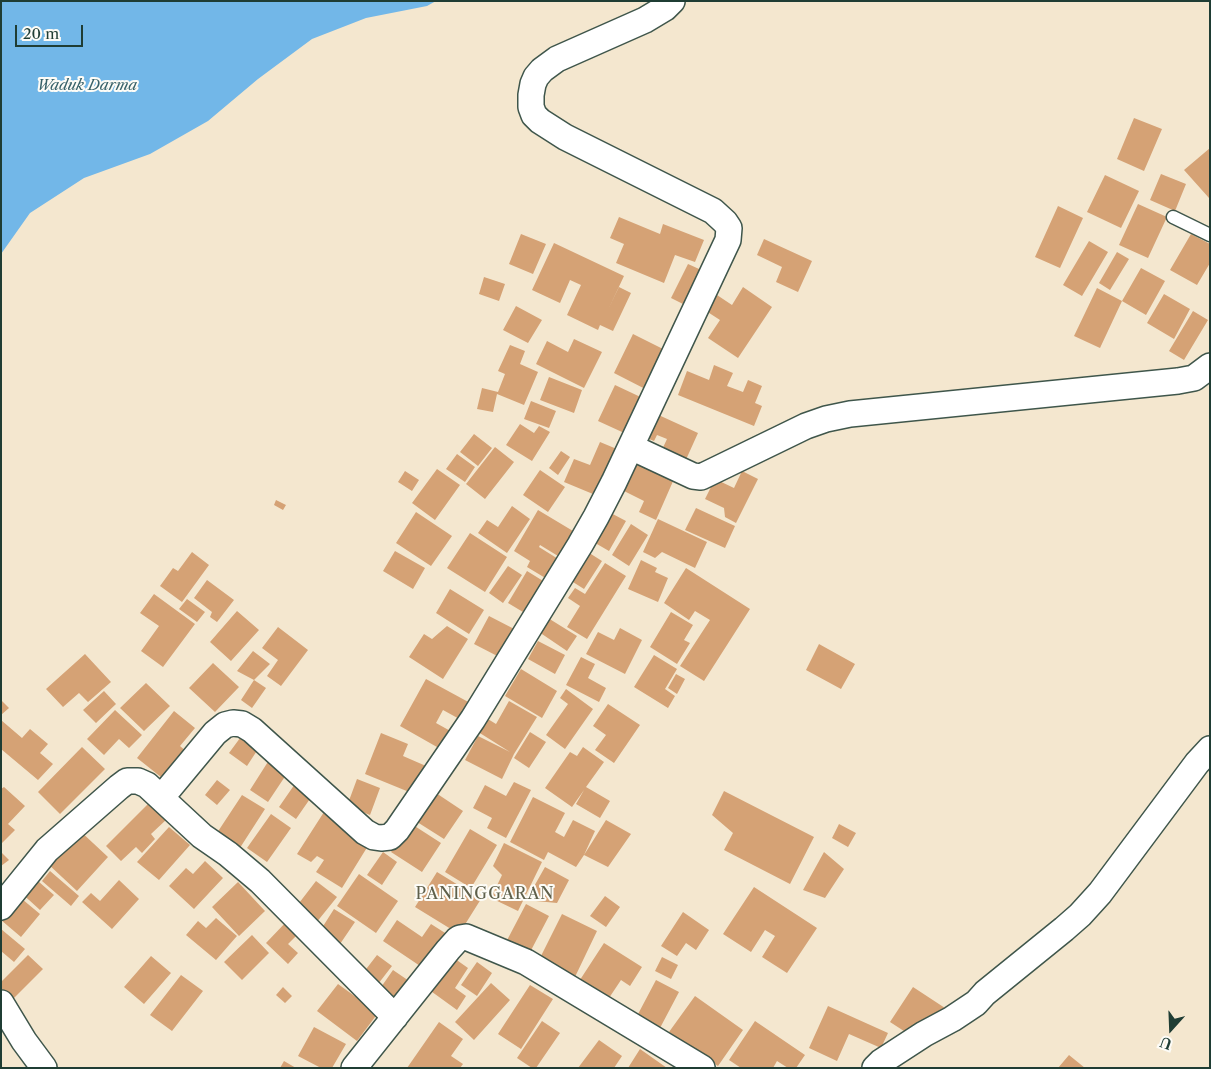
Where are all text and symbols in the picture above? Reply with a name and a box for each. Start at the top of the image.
scale bar [18,15,85,47]
text: 20 m [23,24,59,43]
water label: Waduk Darma [37,77,137,95]
district label: PANINGGARAN [414,884,556,904]
north arrow [1146,1004,1196,1054]
text: U [1157,1033,1174,1053]

